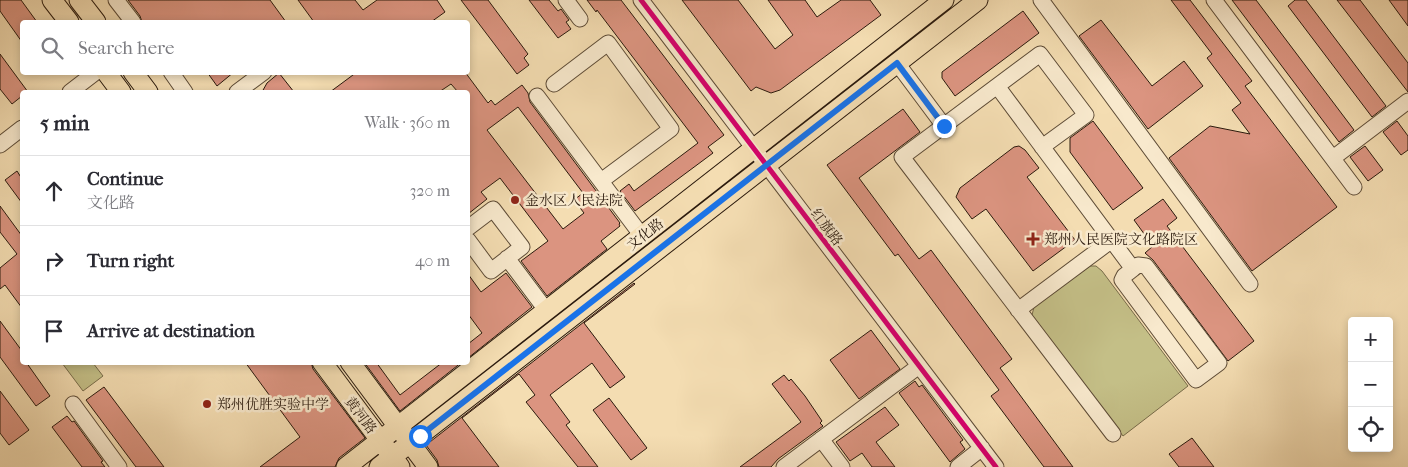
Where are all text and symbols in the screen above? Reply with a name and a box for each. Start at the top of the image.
search box [20,20,470,75]
icon: search [38,34,66,62]
text: Search here [78,37,174,59]
text: 5 min [40,111,89,135]
text: Walk · 360 m [364,113,450,132]
route end [933,115,956,138]
text: Continue [87,168,163,190]
icon: ahead [40,177,68,205]
text: 320 m [410,181,450,200]
place label: 金水区人民法院 [525,192,623,209]
text: 文化路 [87,193,135,212]
marker: 金水区人民法院 [509,194,521,206]
street label: 红旗路 [807,205,846,249]
street label: 文化路 [624,215,667,254]
place label: 郑州人民医院文化路院区 [1044,231,1198,248]
marker: 郑州人民医院文化路院区 [1026,232,1040,246]
icon: right [40,247,68,275]
text: Turn right [87,250,174,272]
text: 40 m [415,251,450,270]
icon: arrive [40,317,68,345]
map controls [1348,317,1393,452]
button: + [1348,317,1393,362]
text: Arrive at destination [87,320,255,342]
button: − [1348,362,1393,407]
street label: 黄河路 [341,393,380,437]
place label: 郑州优胜实验中学 [217,396,329,413]
marker: 郑州优胜实验中学 [201,398,213,410]
button: locate [1348,407,1393,452]
route start [409,425,432,448]

